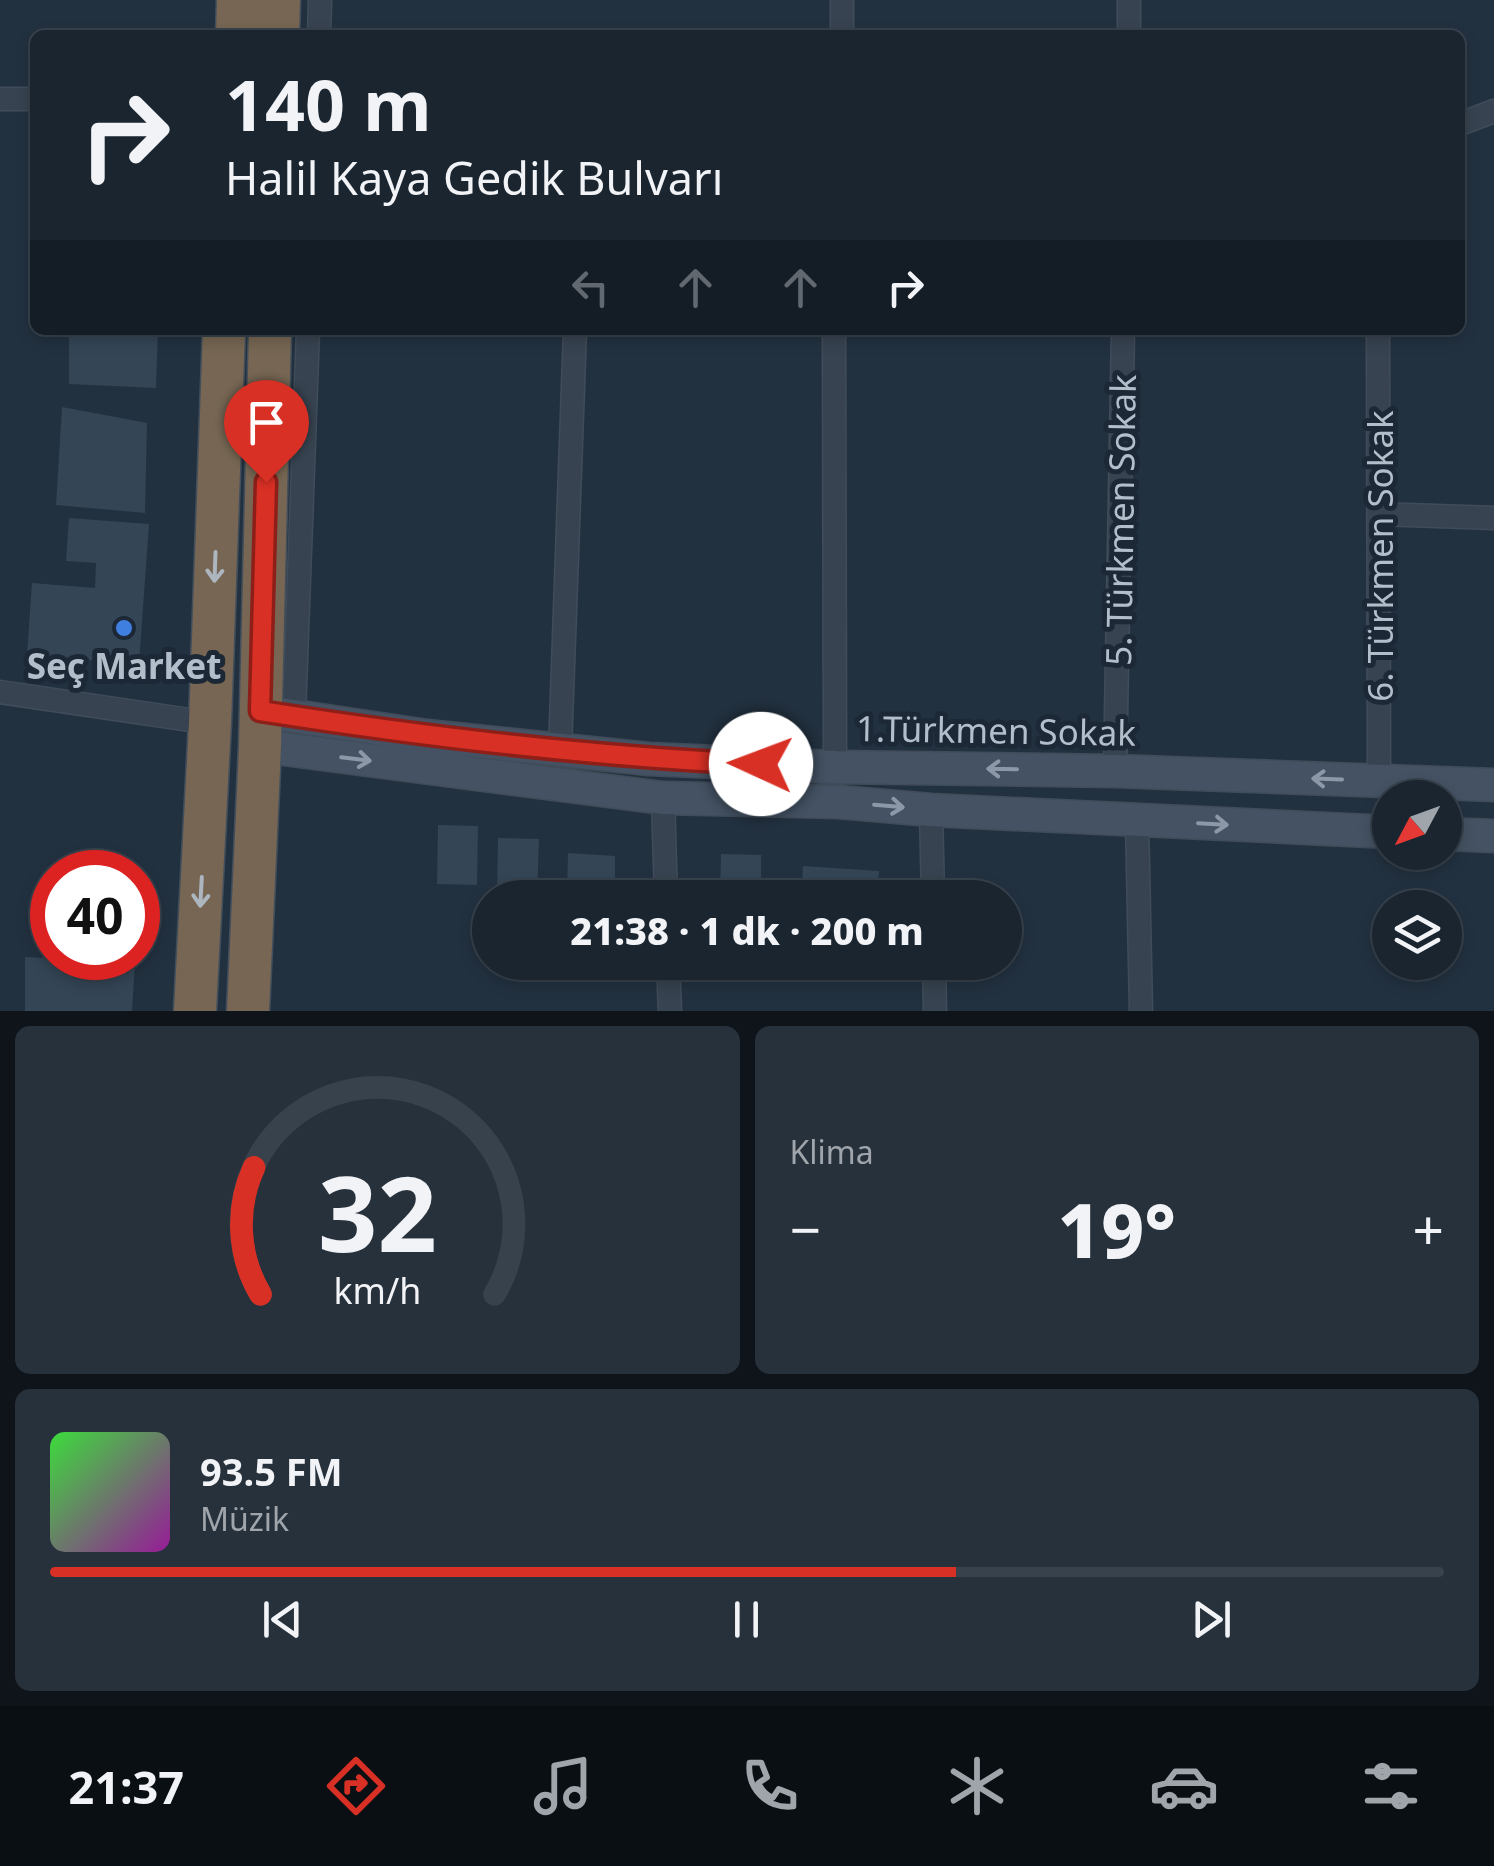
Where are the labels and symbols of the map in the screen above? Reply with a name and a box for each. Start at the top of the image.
street label: 5. Türkmen Sokak [1094,374,1146,666]
pin [224,380,309,483]
street label: 6. Türkmen Sokak [1356,410,1403,702]
one-way arrow [205,551,224,583]
marker: Seç Market [113,617,135,639]
place label: Seç Market [27,642,221,689]
street label: 1.Türkmen Sokak [856,704,1137,756]
position arrow [709,712,813,816]
one-way arrow [340,750,372,768]
one-way arrow [986,760,1018,779]
one-way arrow [1311,769,1343,788]
north arrow [1372,780,1462,870]
one-way arrow [872,797,904,816]
one-way arrow [1197,815,1229,834]
speed limit sign: 40 [30,850,160,980]
one-way arrow [191,875,210,908]

